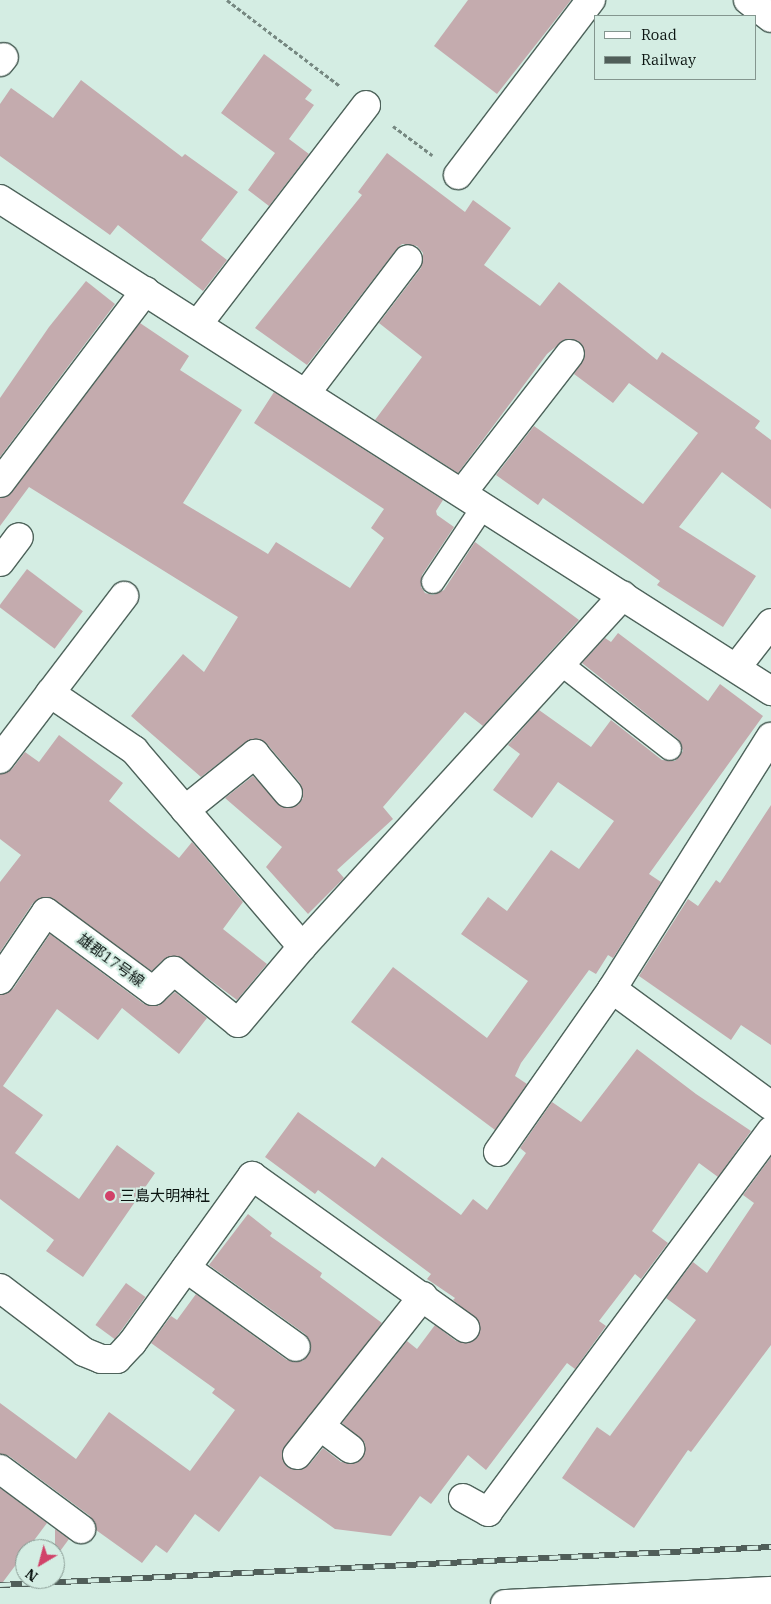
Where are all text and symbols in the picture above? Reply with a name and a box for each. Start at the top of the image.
legend [594,15,756,80]
text: Road [641,25,677,44]
text: Railway [641,50,696,69]
street label: 雄郡17号線 [74,930,148,990]
place label: 三島大明神社 [120,1187,210,1205]
marker: 三島大明神社 [104,1190,116,1202]
north arrow [15,1539,65,1589]
text: N [22,1565,41,1586]

